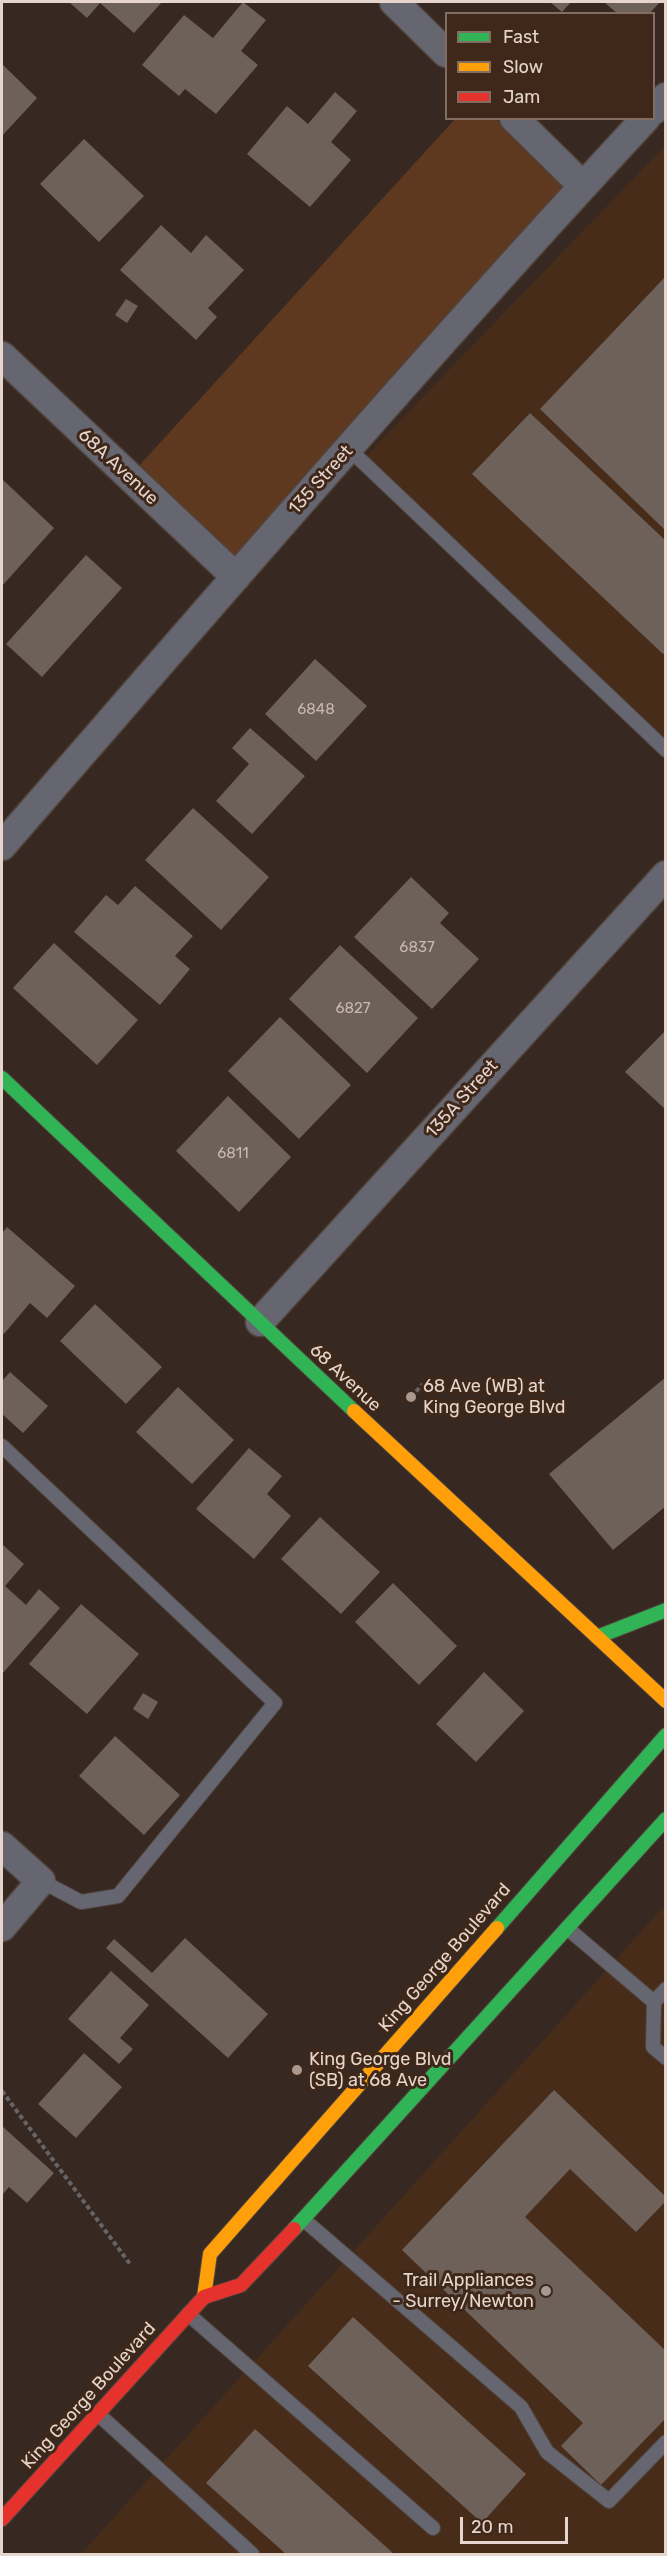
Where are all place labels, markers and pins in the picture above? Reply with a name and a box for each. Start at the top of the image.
place label: 68 Ave (WB) at King George Blvd [423,1376,566,1418]
marker: 68 Ave (WB) at King George Blvd [404,1390,418,1404]
place label: King George Blvd (SB) at 68 Ave [309,2049,452,2092]
marker: King George Blvd (SB) at 68 Ave [290,2063,304,2077]
place label: Trail Appliances - Surrey/Newton [392,2270,534,2312]
marker: Trail Appliances - Surrey/Newton [539,2284,553,2298]

